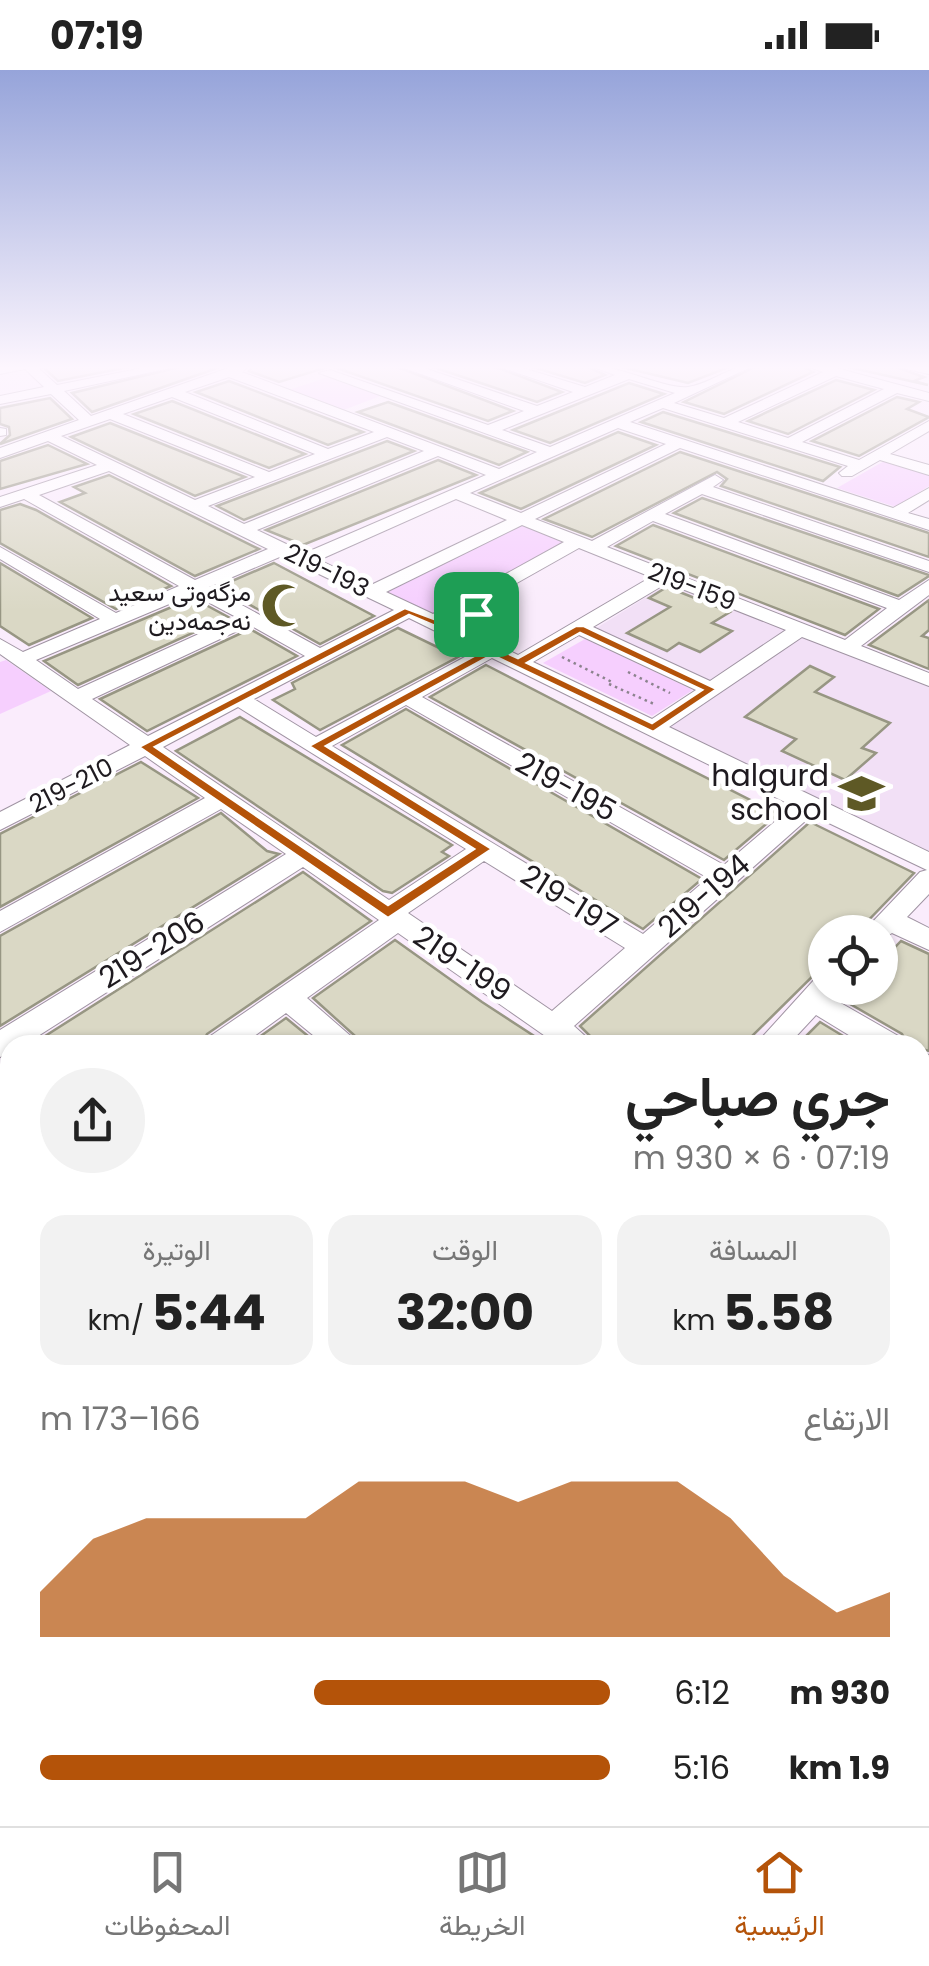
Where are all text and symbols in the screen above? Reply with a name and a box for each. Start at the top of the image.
text: 07:19 [50,9,144,62]
street label: 219-193 [278,535,375,606]
street label: 219-159 [643,554,741,619]
pin [434,572,519,657]
place label: مزگەوتی سعید نەجمەدین [108,575,251,639]
mosque icon: مزگەوتی سعید نەجمەدین [260,582,308,630]
icon: arrive [449,587,504,642]
street label: 219-195 [508,741,625,832]
street label: 219-210 [23,749,119,821]
place label: halgurd school [711,754,829,831]
school or university icon: halgurd school [838,769,886,817]
street label: 219-194 [648,843,759,948]
street label: 219-197 [512,854,626,947]
street label: 219-206 [91,900,213,999]
street label: 219-199 [405,915,520,1012]
map controls [808,915,898,1005]
button: locate [808,915,898,1005]
text: جري صباحي [625,1058,890,1135]
button: share [40,1068,145,1173]
text: 07:19 · 6 × 930 m [633,1135,890,1180]
text: الوتيرة [142,1231,211,1270]
text: الوقت [432,1231,498,1270]
text: المسافة [709,1231,798,1270]
text: 5:44 [152,1277,266,1348]
text: 32:00 [396,1277,534,1348]
text: 5.58 [723,1277,834,1348]
text: /km [87,1301,152,1340]
text: km [672,1301,723,1340]
text: 166–173 m [40,1396,201,1441]
text: الارتفاع [803,1396,890,1441]
text: 6:12 [674,1670,730,1715]
text: 930 m [789,1670,890,1715]
text: 5:16 [673,1745,730,1790]
text: 1.9 km [789,1745,890,1790]
tab: المحفوظات [104,1845,230,1950]
tab: الخريطة [439,1845,526,1950]
tab: الرئيسية [734,1845,825,1950]

